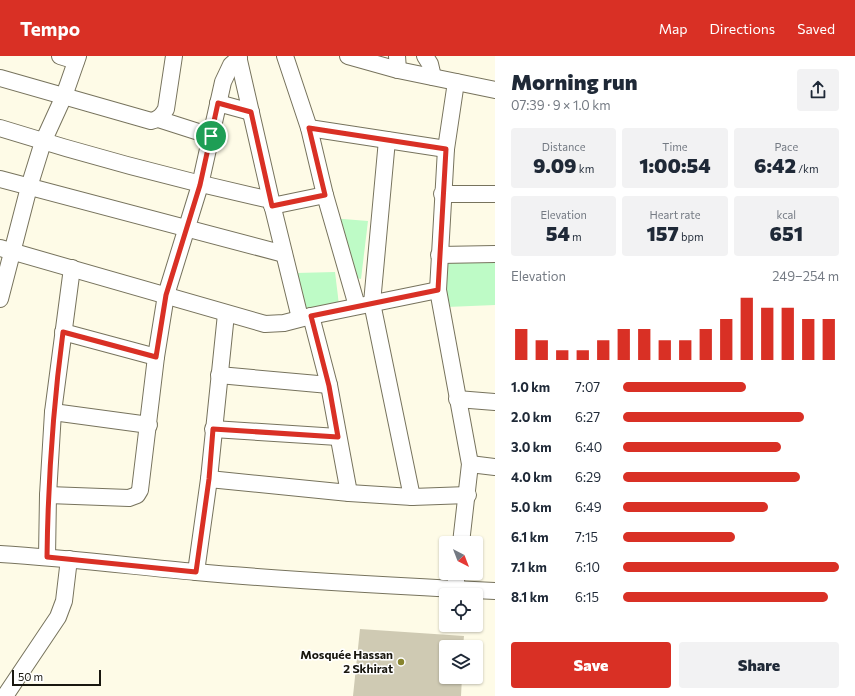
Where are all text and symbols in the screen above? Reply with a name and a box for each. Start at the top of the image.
text: Tempo [20,17,80,40]
text: Map [659,20,688,37]
text: Directions [710,20,775,37]
text: Saved [797,20,835,37]
text: Morning run [511,68,638,95]
button: share [797,69,839,111]
text: 07:39 · 9 × 1.0 km [511,97,611,113]
pin [194,119,228,153]
icon: arrive [200,125,222,147]
text: Distance [542,140,586,153]
text: Time [662,140,688,153]
text: Pace [774,140,798,153]
text: 9.09 [533,153,577,177]
text: 1:00:54 [639,153,711,177]
text: 6:42 [754,153,796,177]
text: km [577,162,594,175]
text: /km [796,162,819,175]
text: Elevation [540,208,587,221]
text: Heart rate [649,208,701,221]
text: kcal [776,208,796,221]
text: 54 [546,221,570,245]
text: 157 [646,221,679,245]
text: 651 [770,221,803,245]
text: m [570,230,582,243]
text: bpm [679,230,704,243]
text: Elevation [511,268,566,284]
text: 249–254 m [772,268,839,284]
text: 1.0 km [511,379,550,395]
text: 7:07 [575,379,600,395]
text: 2.0 km [511,409,552,425]
text: 6:27 [575,409,600,425]
text: 3.0 km [511,439,552,455]
text: 6:40 [575,439,602,455]
text: 4.0 km [511,469,552,485]
text: 6:29 [575,469,601,485]
text: 5.0 km [511,499,552,515]
text: 6:49 [575,499,602,515]
text: 6.1 km [511,529,549,545]
text: 7:15 [575,529,598,545]
north arrow [439,536,483,580]
map controls [439,536,483,684]
text: 7.1 km [511,559,547,575]
text: 6:10 [575,559,600,575]
button: locate [439,588,483,632]
text: 8.1 km [511,589,549,605]
text: 6:15 [575,589,599,605]
button: layers [439,640,483,684]
button: Save [511,642,671,688]
button: Share [679,642,839,688]
place label: Mosquée Hassan 2 Skhirat [300,647,393,675]
marker: Mosquée Hassan 2 Skhirat [396,657,406,667]
scale bar [12,668,101,687]
text: 50 m [18,670,43,683]

